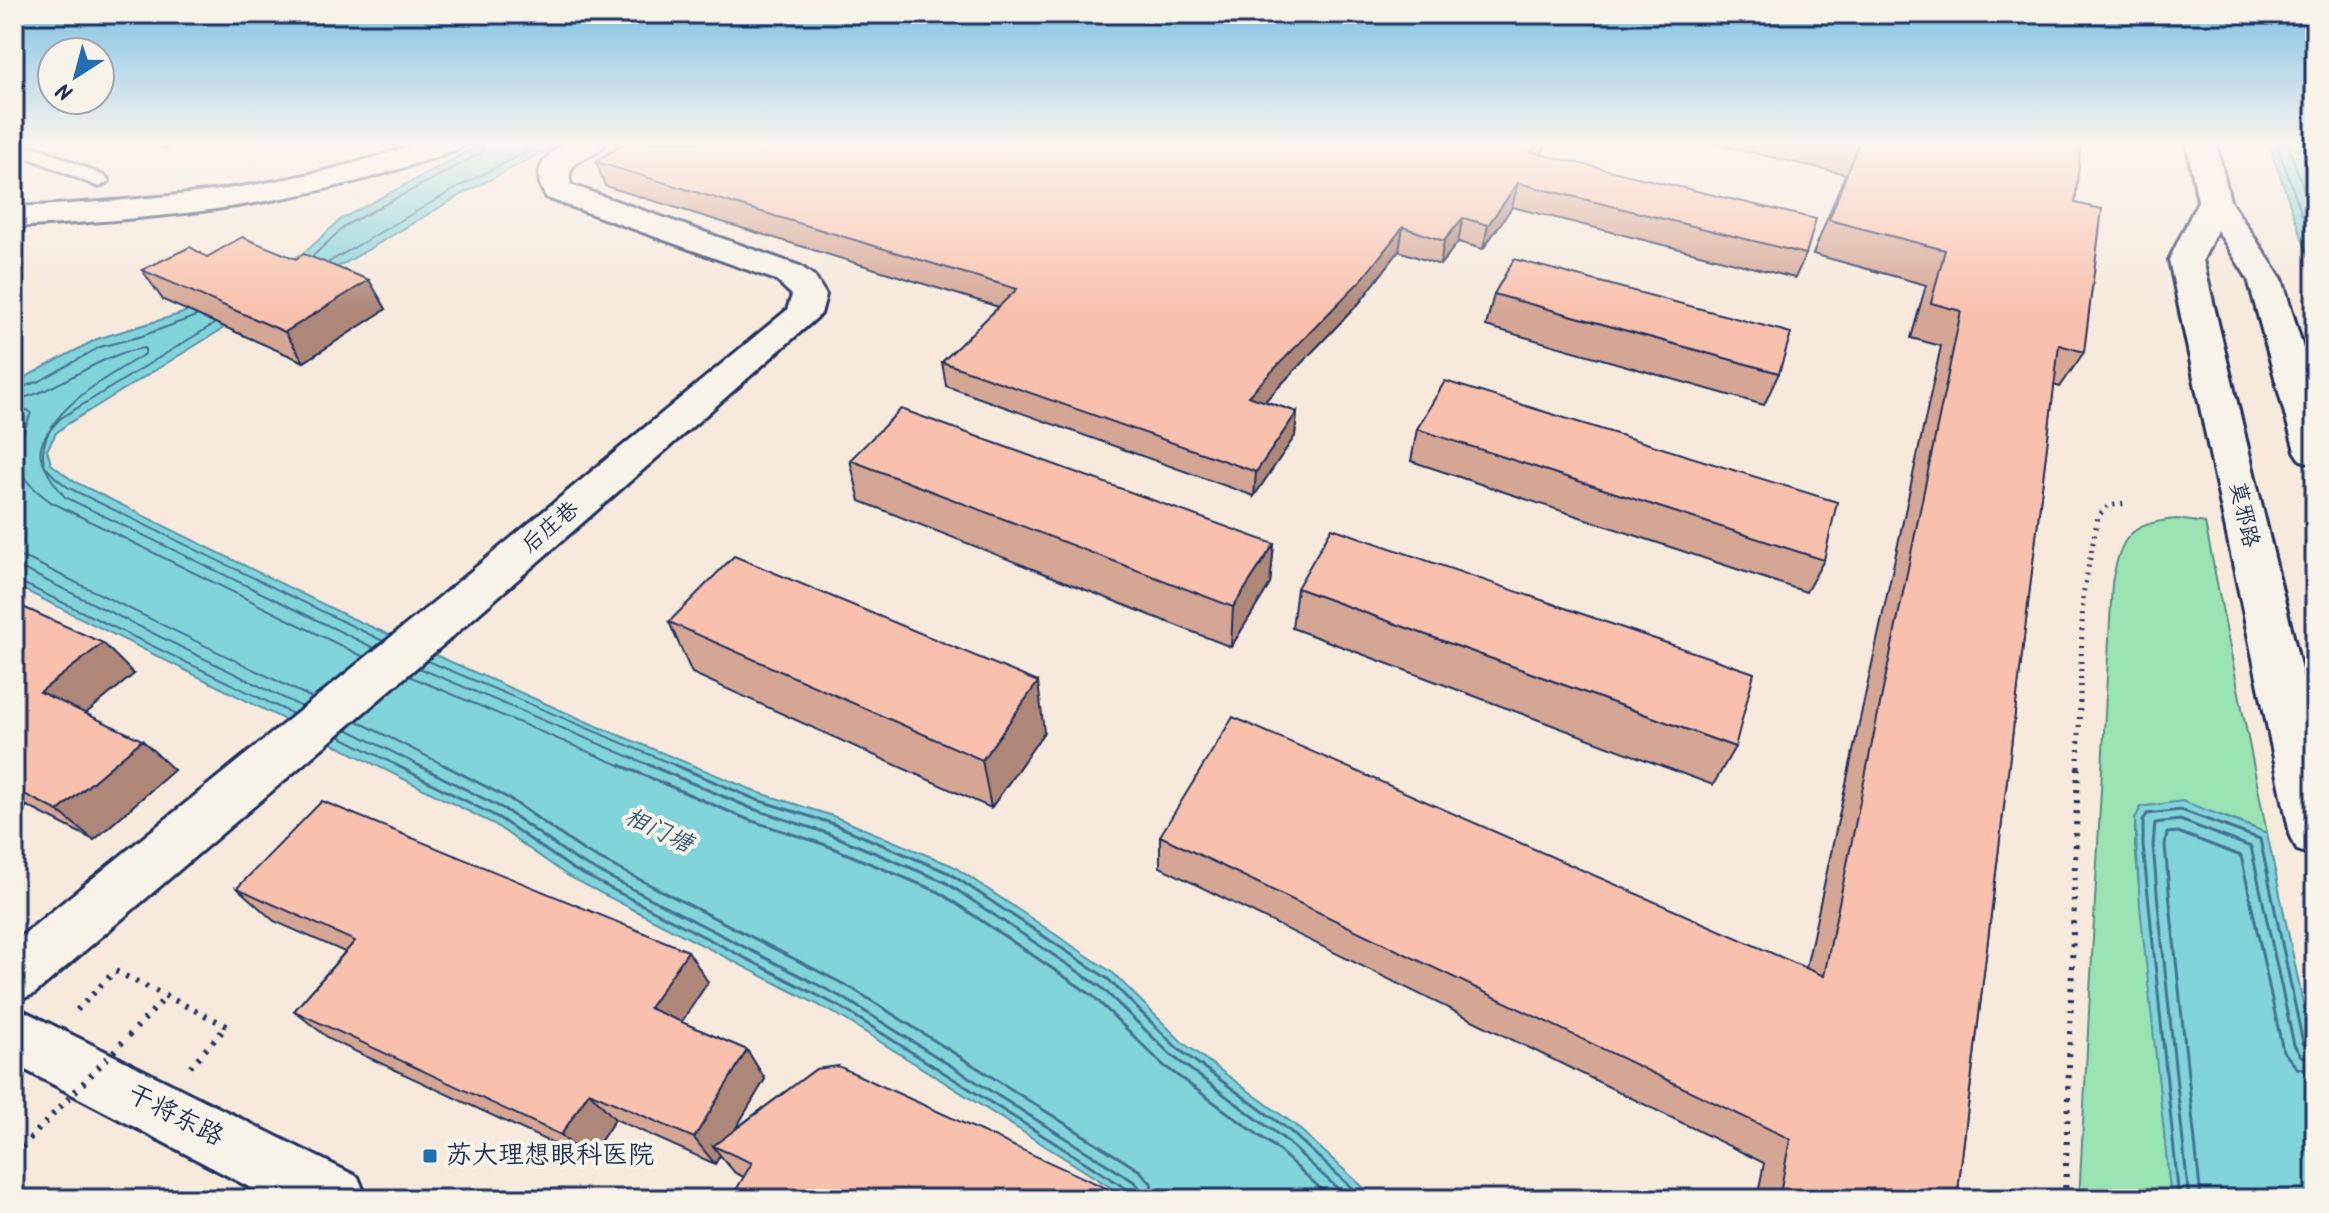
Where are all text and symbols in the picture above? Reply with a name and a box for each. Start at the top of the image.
north arrow [36,36,116,116]
text: N [50,72,82,108]
street label: 莫邪路 [2219,479,2267,551]
street label: 后庄巷 [514,493,588,563]
water label: 相门塘 [617,798,702,866]
street label: 干将东路 [119,1074,231,1158]
place label: 苏大理想眼科医院 [446,1135,654,1177]
marker: 苏大理想眼科医院 [421,1147,439,1165]

